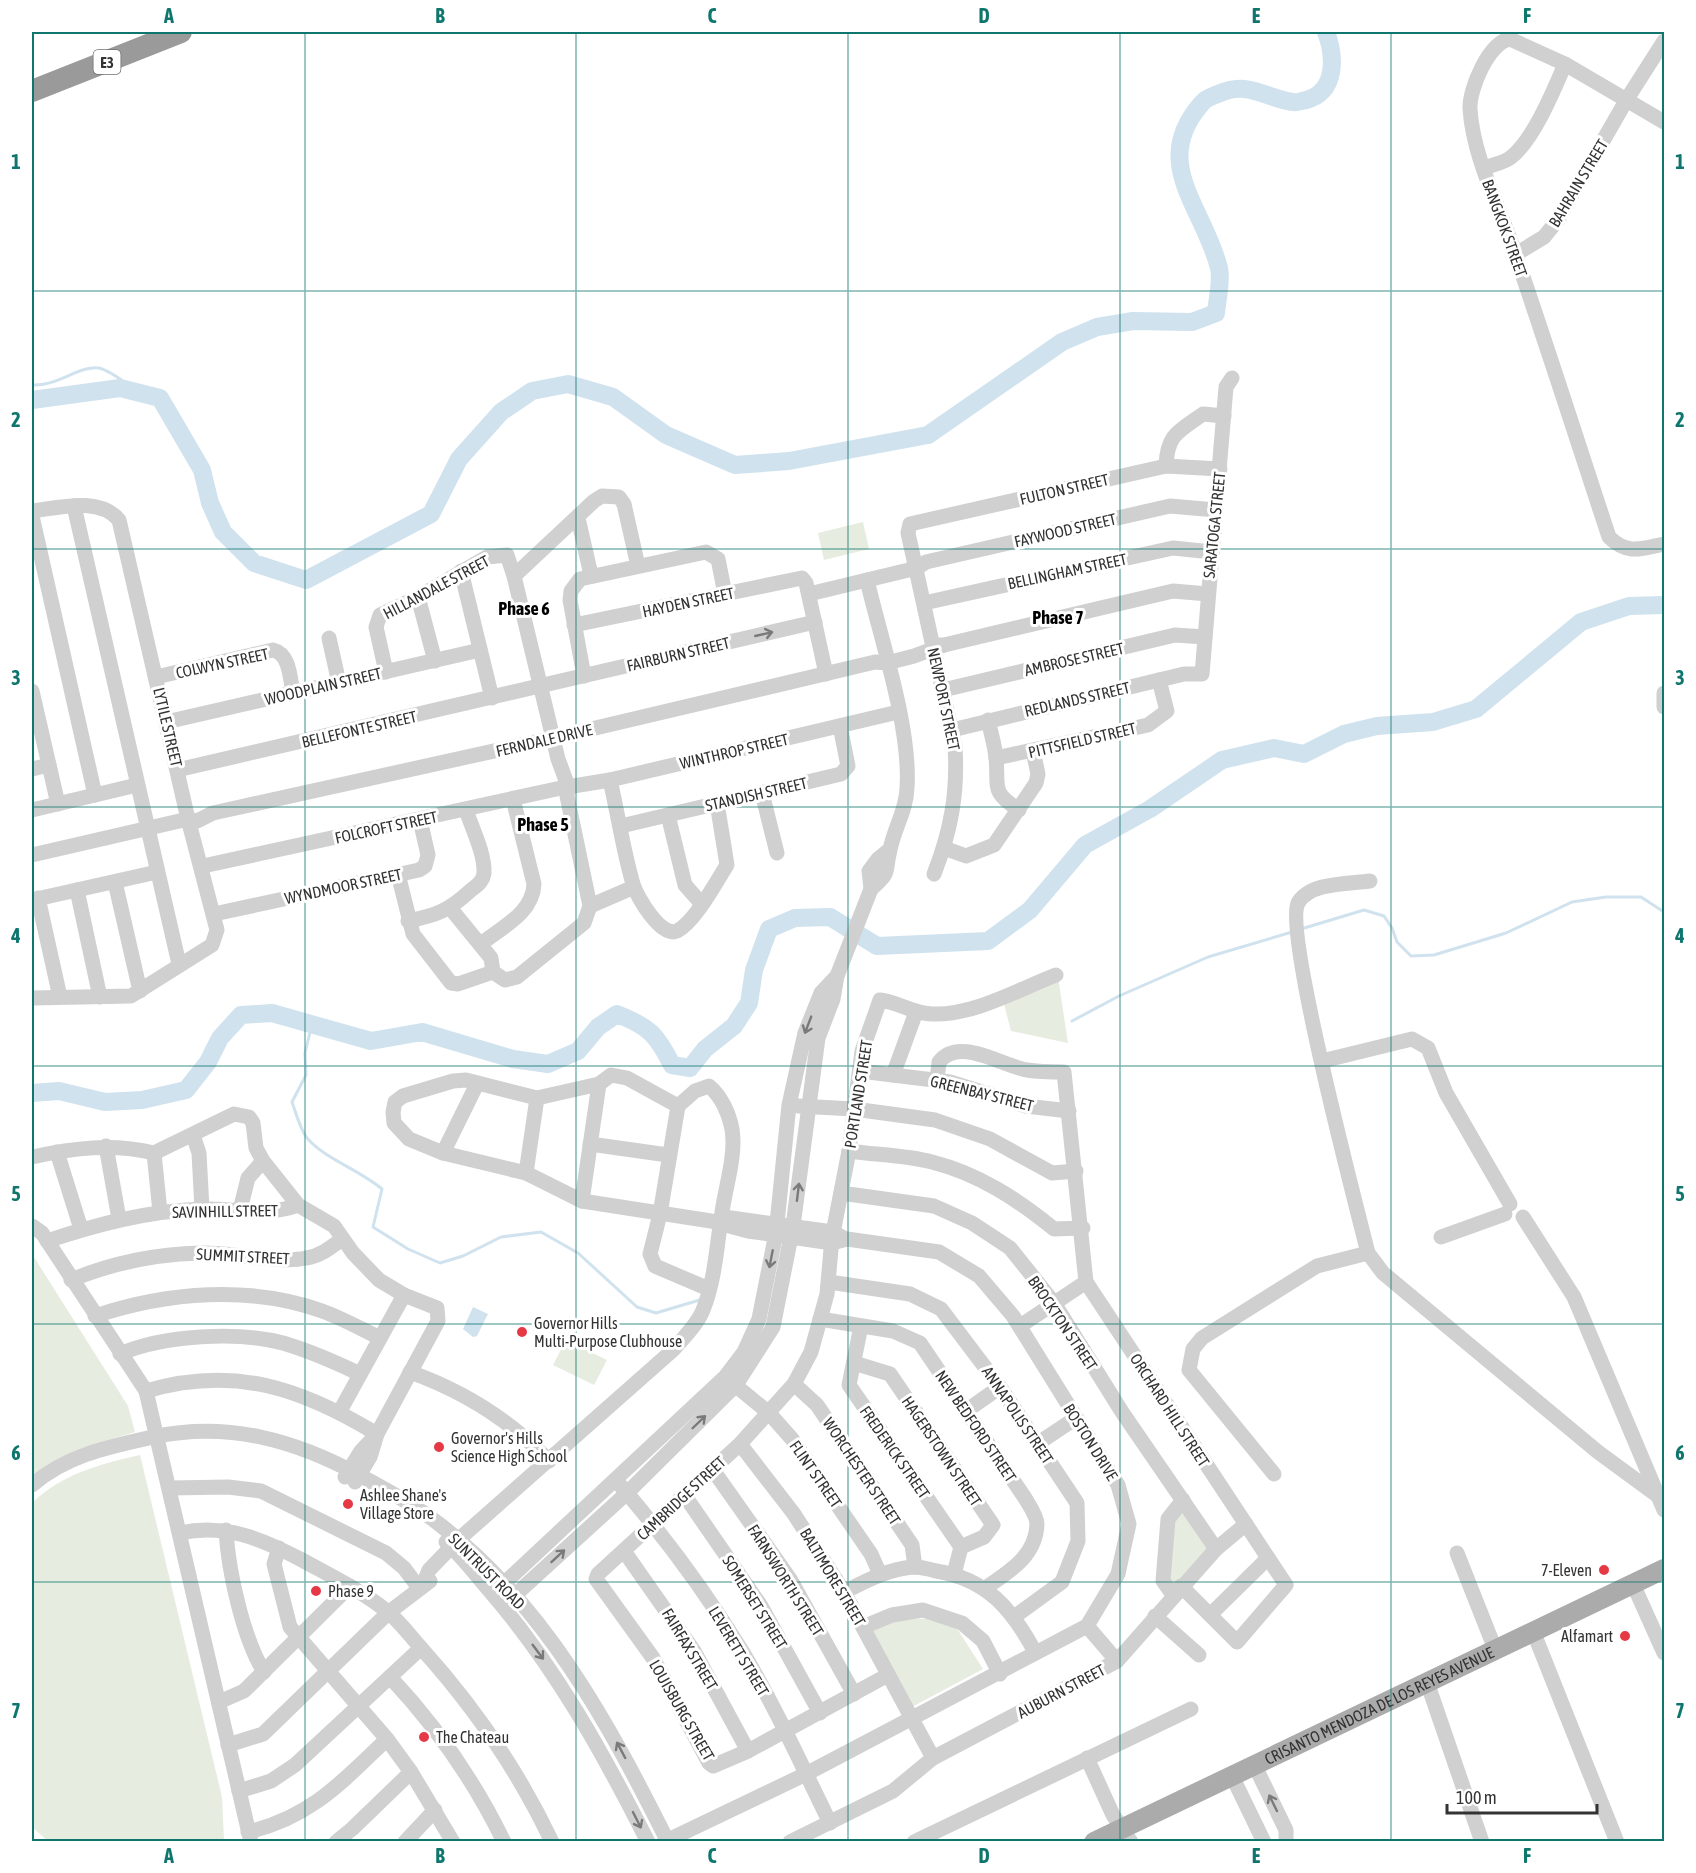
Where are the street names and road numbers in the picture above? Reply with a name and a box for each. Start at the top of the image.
road number: E3 [94,50,120,74]
street label: BAHRAIN STREET [1545,136,1611,230]
street label: BANGKOK STREET [1479,177,1531,279]
street label: FULTON STREET [1018,470,1110,508]
street label: SARATOGA STREET [1199,471,1229,579]
street label: FAYWOOD STREET [1012,510,1118,550]
street label: BELLINGHAM STREET [1006,550,1128,592]
street label: HILLANDALE STREET [380,551,492,623]
street label: HAYDEN STREET [641,584,735,620]
street label: FAIRBURN STREET [625,633,731,675]
street label: AMBROSE STREET [1023,639,1125,679]
street label: COLWYN STREET [174,644,270,682]
street label: NEWPORT STREET [924,646,964,752]
street label: WOODPLAIN STREET [263,664,383,708]
street label: REDLANDS STREET [1023,678,1131,720]
street label: LYTILE STREET [150,686,186,768]
street label: BELLEFONTE STREET [300,707,418,751]
street label: PITTSFIELD STREET [1026,719,1138,761]
street label: FERNDALE DRIVE [494,720,594,760]
street label: WINTHROP STREET [678,730,790,772]
street label: STANDISH STREET [703,774,809,814]
street label: FOLCROFT STREET [333,807,439,847]
street label: WYNDMOOR STREET [283,865,403,907]
street label: PORTLAND STREET [841,1039,875,1149]
street label: GREENBAY STREET [928,1071,1036,1115]
street label: SAVINHILL STREET [172,1201,278,1221]
street label: SUMMIT STREET [196,1245,290,1267]
street label: BROCKTON STREET [1025,1272,1101,1374]
street label: ORCHARD HILL STREET [1127,1350,1213,1470]
street label: ANNAPOLIS STREET [979,1363,1057,1467]
street label: NEW BEDFORD STREET [932,1367,1020,1485]
street label: HAGERSTOWN STREET [899,1393,985,1509]
street label: BOSTON DRIVE [1060,1400,1122,1484]
street label: FREDERICK STREET [856,1402,934,1502]
street label: WORCHESTER STREET [820,1414,904,1528]
street label: FLINT STREET [786,1437,846,1511]
street label: CAMBRIDGE STREET [633,1452,729,1544]
street label: FARNSWORTH STREET [744,1521,828,1639]
street label: BALTIMORE STREET [797,1525,869,1629]
street label: SUNTRUST ROAD [445,1529,529,1613]
street label: SOMERSET STREET [719,1552,791,1652]
street label: LEVERETT STREET [705,1603,773,1699]
street label: FAIRFAX STREET [659,1605,721,1693]
street label: CRISANTO MENDOZA DE LOS REYES AVENUE [1262,1643,1497,1768]
street label: LOUISBURG STREET [646,1656,718,1764]
street label: AUBURN STREET [1014,1660,1108,1722]

